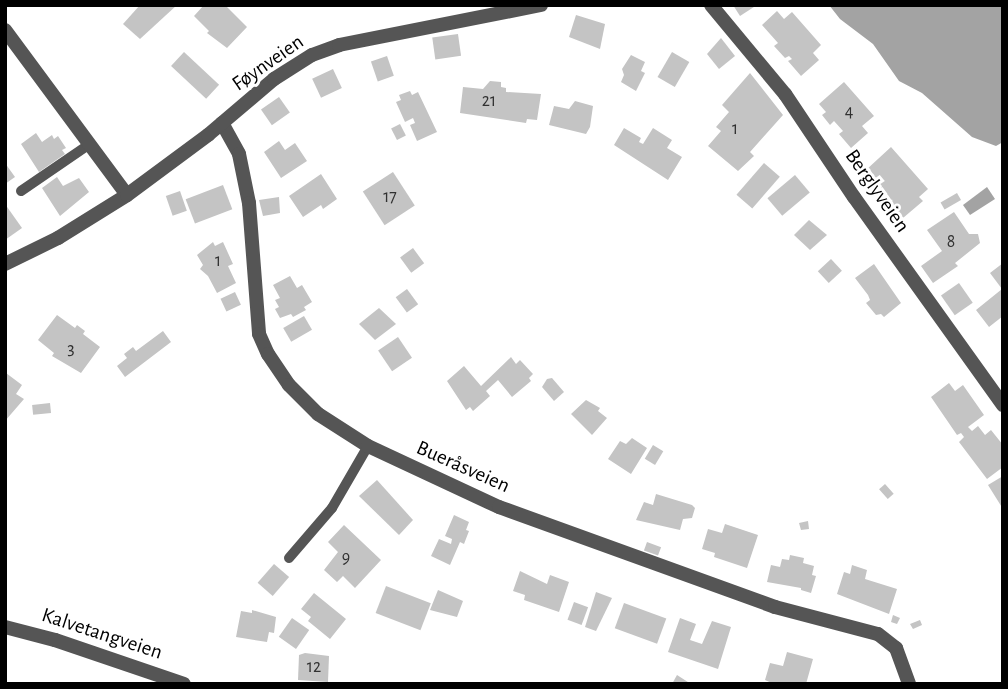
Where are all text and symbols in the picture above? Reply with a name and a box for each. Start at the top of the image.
street label: Føynveien [227,29,309,97]
house number: 21 [482,90,496,112]
house number: 4 [845,101,853,123]
house number: 1 [732,118,738,140]
street label: Berglyveien [839,145,915,237]
house number: 17 [383,186,397,208]
house number: 8 [947,231,955,253]
house number: 1 [215,250,221,272]
house number: 3 [67,338,75,360]
street label: Bueråsveien [412,435,514,499]
house number: 9 [342,547,350,569]
street label: Kalvetangveien [38,603,166,665]
house number: 12 [307,656,321,678]

